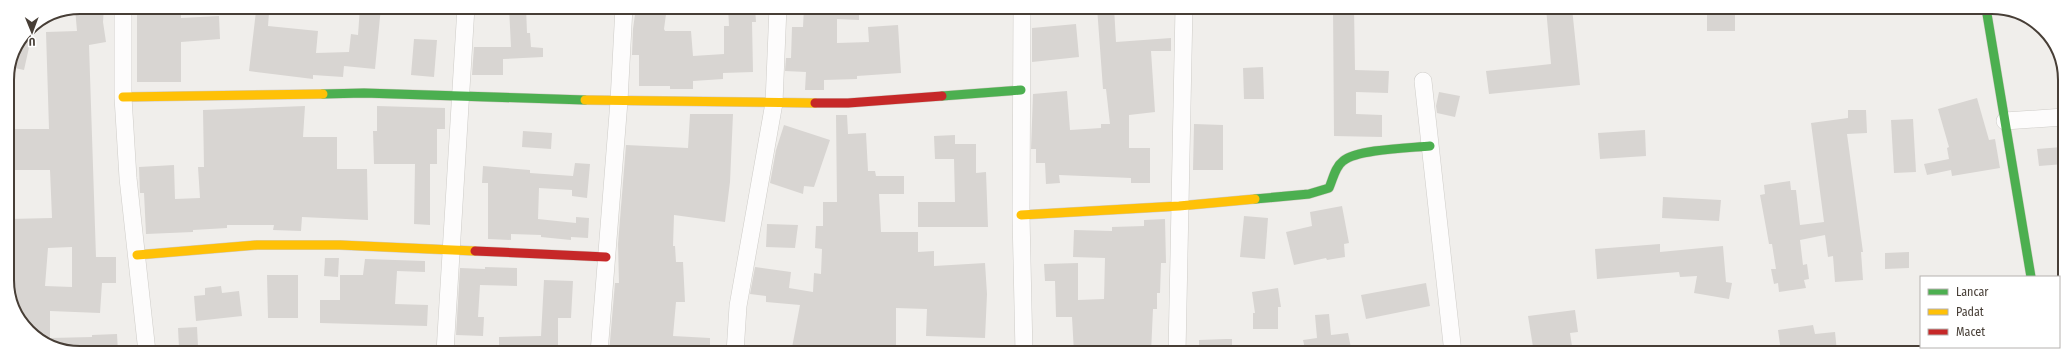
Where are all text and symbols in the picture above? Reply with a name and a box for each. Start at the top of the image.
north arrow [12,12,52,52]
text: U [29,35,36,48]
legend [1920,276,2060,348]
text: Lancar [1956,285,1989,299]
text: Padat [1956,305,1984,319]
text: Macet [1956,325,1985,339]

